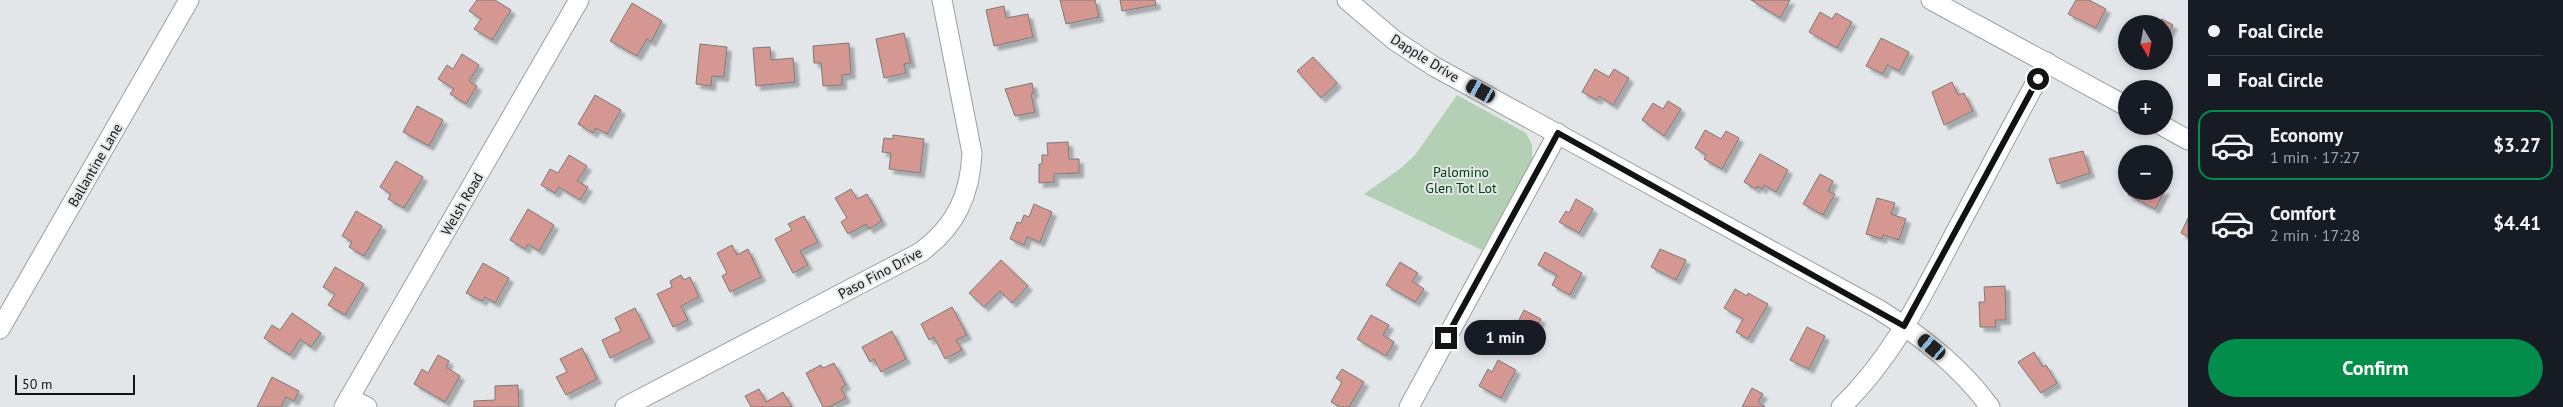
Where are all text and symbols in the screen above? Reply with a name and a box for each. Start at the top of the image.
north arrow [2118,15,2172,70]
map controls [2118,15,2173,200]
text: Foal Circle [2238,19,2323,43]
street label: Dapple Drive [1387,30,1463,86]
route start [2027,68,2049,90]
text: Foal Circle [2238,68,2323,92]
car [1464,77,1497,105]
button: + [2118,80,2173,135]
street label: Ballantine Lane [64,120,126,210]
icon: car [2210,123,2255,168]
text: Economy [2270,123,2343,147]
text: $3.27 [2493,133,2541,157]
button: − [2118,145,2173,200]
text: 1 min · 17:27 [2270,147,2360,167]
park label: Palomino Glen Tot Lot [1425,163,1497,197]
street label: Welsh Road [437,170,487,238]
icon: car [2210,201,2255,246]
text: Comfort [2270,201,2336,225]
text: $4.41 [2493,211,2541,235]
text: 2 min · 17:28 [2270,225,2360,245]
street label: Paso Fino Drive [835,243,925,303]
callout: 1 min [1464,320,1546,356]
route end [1435,327,1457,349]
text: 1 min [1485,327,1525,347]
car [1915,332,1948,362]
button: Confirm [2208,339,2543,397]
scale bar [15,372,135,395]
text: 50 m [22,375,52,393]

